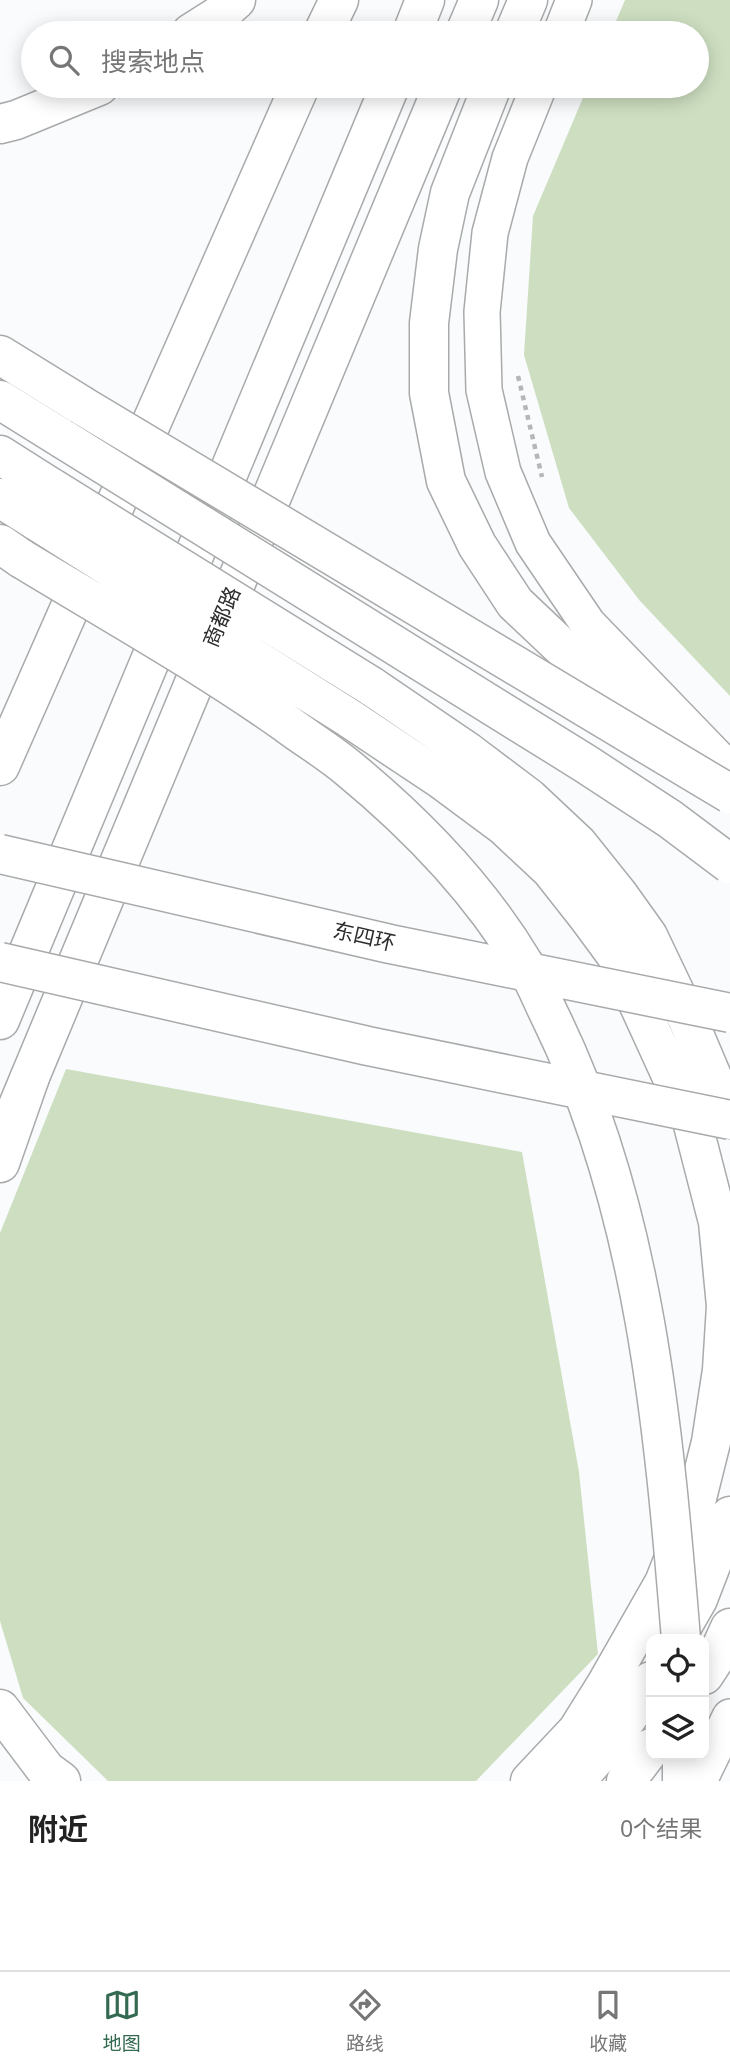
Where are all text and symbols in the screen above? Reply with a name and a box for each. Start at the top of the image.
search box [21,21,709,98]
icon: search [45,41,83,79]
text: 搜索地点 [101,47,205,77]
street label: 商都路 [199,583,244,650]
street label: 东四环 [331,918,397,955]
map controls [646,1634,709,1760]
button: locate [646,1634,709,1697]
button: layers [646,1697,709,1760]
text: 附近 [28,1813,88,1846]
text: 0个结果 [620,1816,702,1842]
tab: 地图 [103,1986,141,2055]
tab: 路线 [346,1986,384,2055]
tab: 收藏 [589,1986,627,2055]

